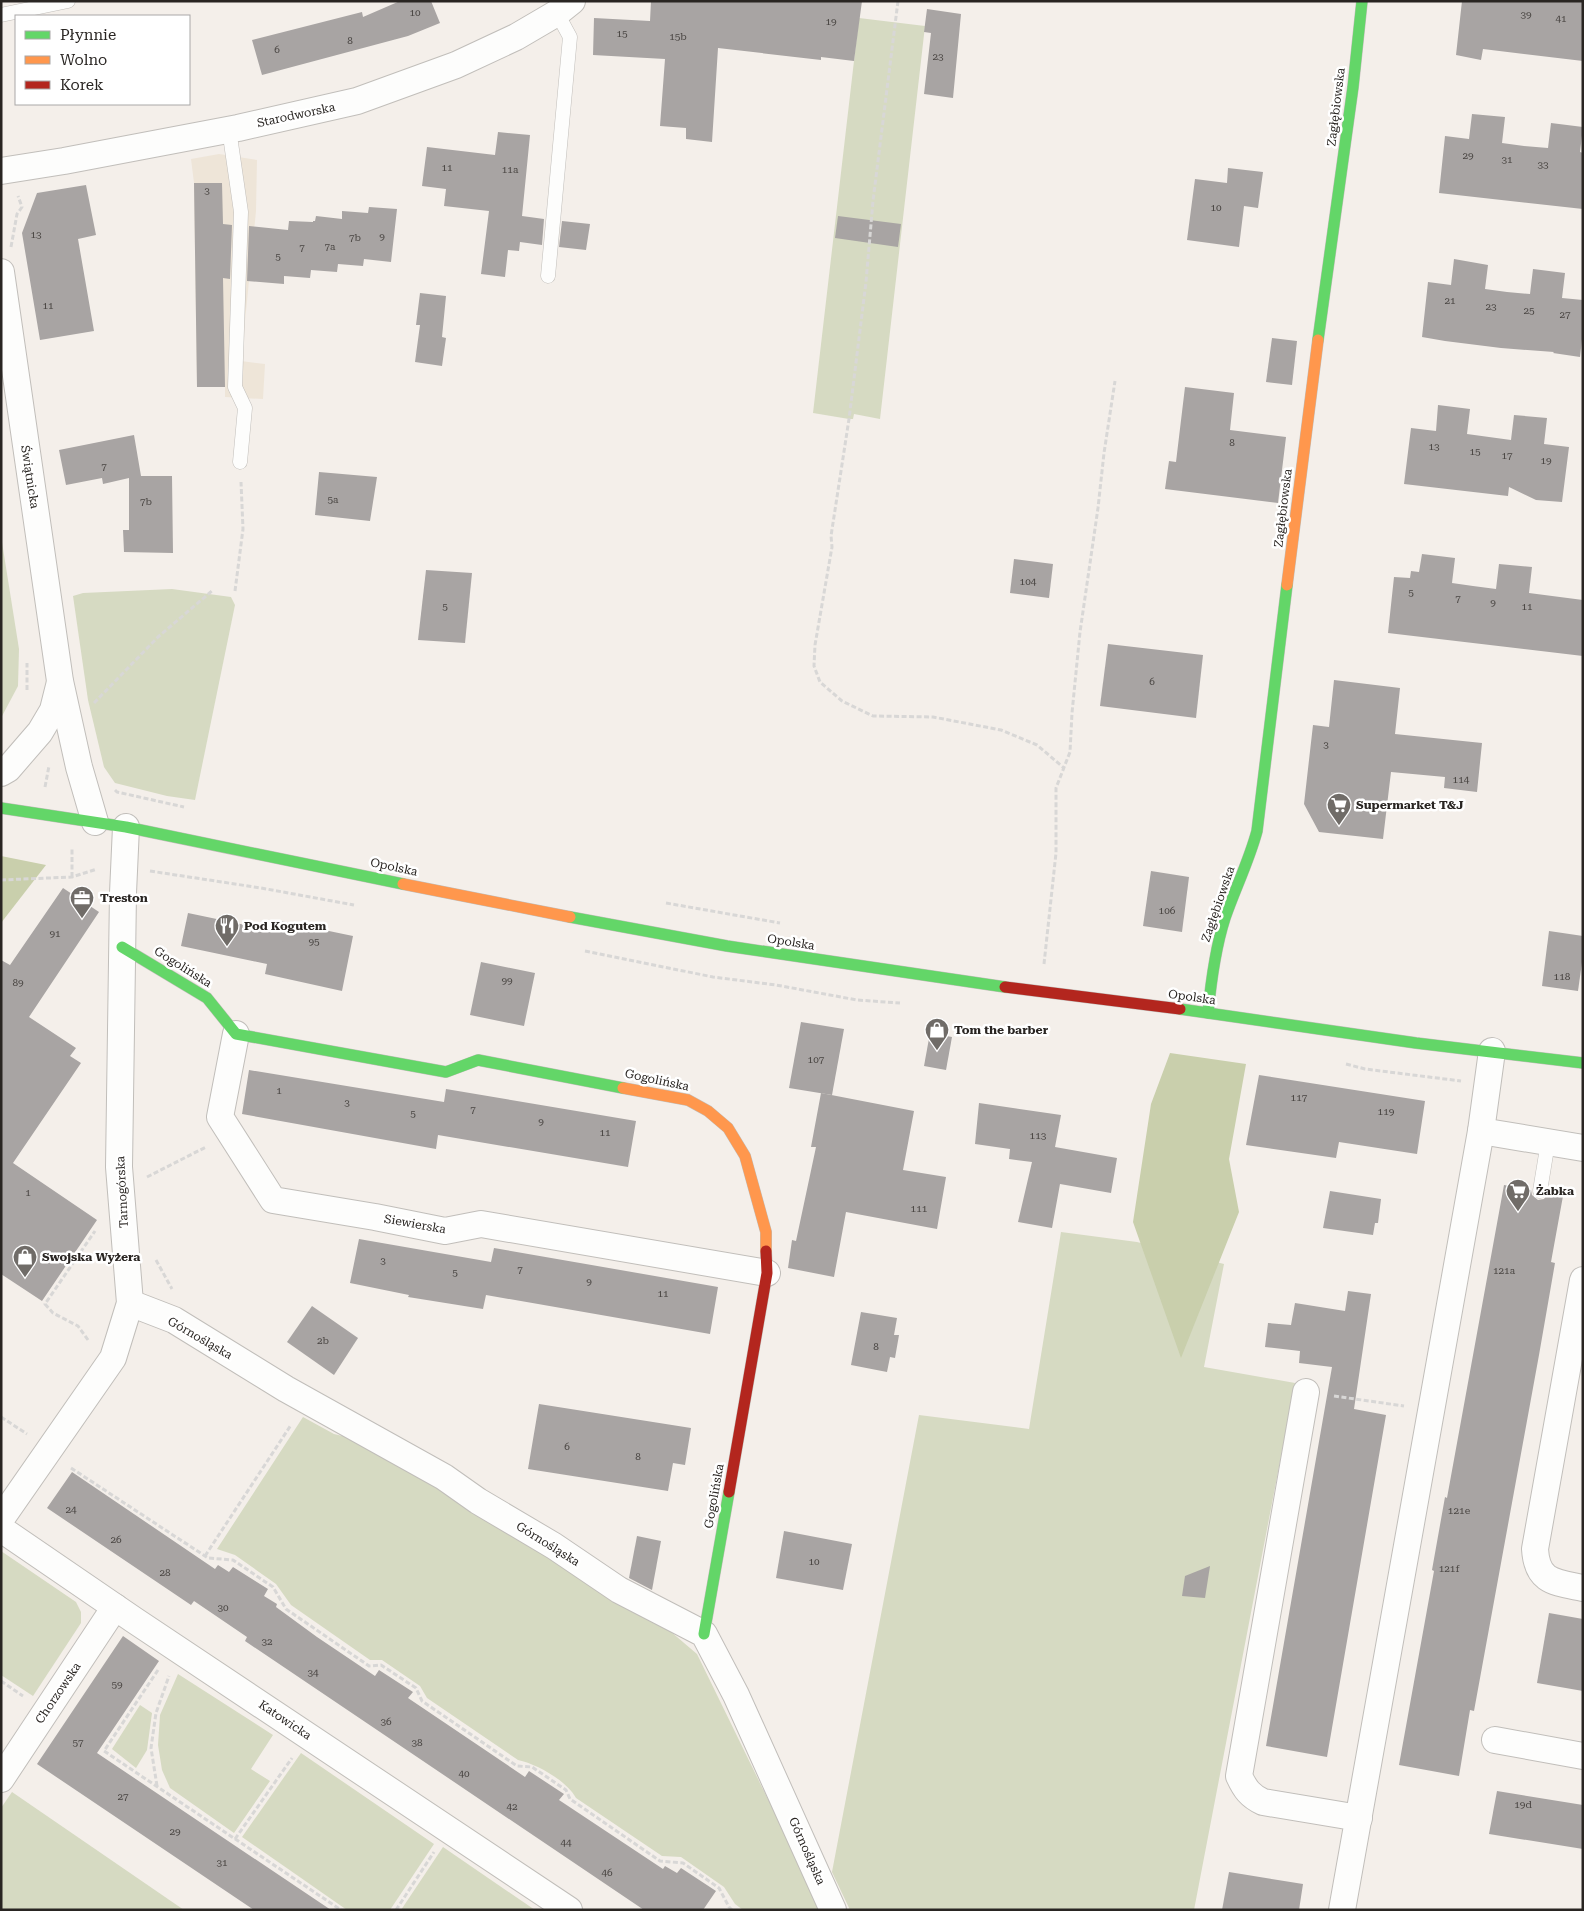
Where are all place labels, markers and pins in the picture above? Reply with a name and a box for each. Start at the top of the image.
supermarket icon: Supermarket T&J [1326,792,1352,826]
place label: Supermarket T&J [1356,798,1464,812]
office icon: Treston [69,885,95,919]
place label: Treston [100,891,148,905]
restaurant icon: Pod Kogutem [214,913,240,947]
place label: Pod Kogutem [244,919,327,933]
shop icon: Tom the barber [924,1017,950,1051]
place label: Tom the barber [954,1023,1049,1037]
supermarket icon: Żabka [1505,1178,1531,1212]
place label: Żabka [1536,1184,1574,1198]
shop icon: Swojska Wyżera [12,1244,38,1278]
place label: Swojska Wyżera [42,1250,140,1264]

